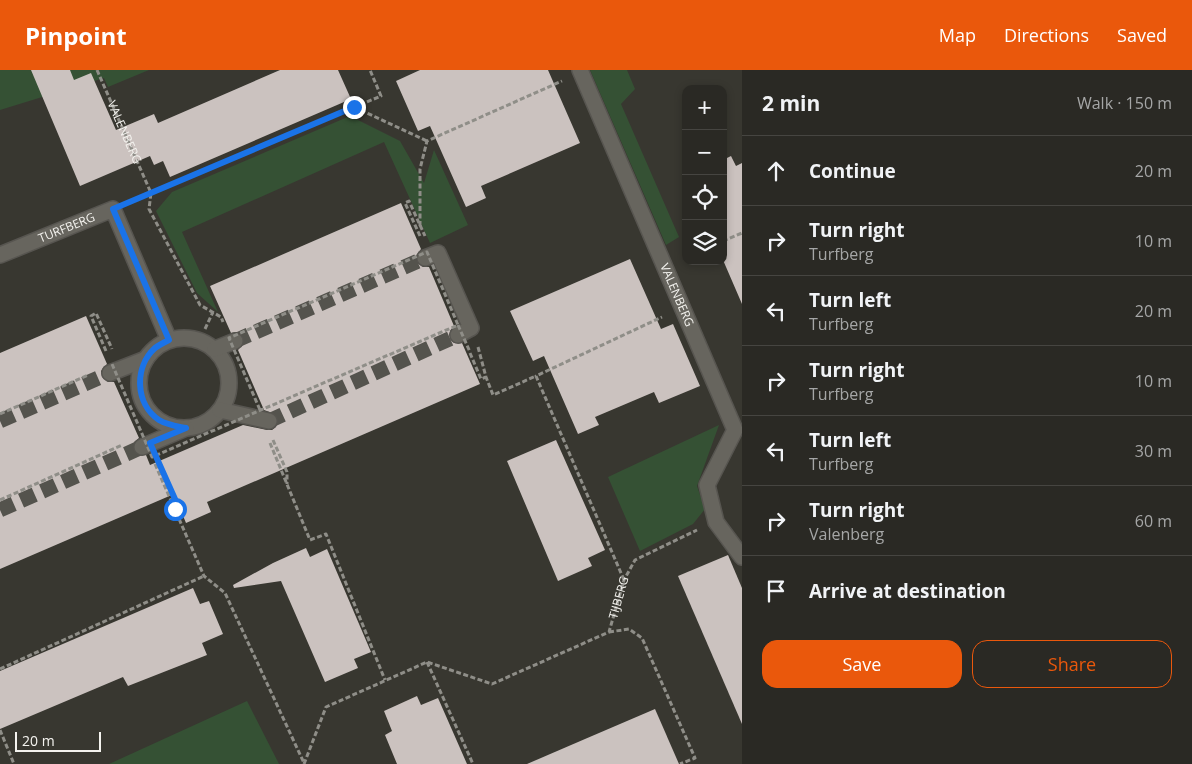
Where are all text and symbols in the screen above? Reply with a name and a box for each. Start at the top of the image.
text: Pinpoint [25,19,127,52]
text: Map [939,23,976,47]
text: Directions [1004,23,1089,47]
text: Saved [1117,23,1167,47]
map controls [682,85,727,265]
button: + [682,85,727,130]
text: 2 min [762,89,820,117]
text: Walk · 150 m [1077,92,1172,114]
route end [343,96,366,119]
street label: VALENBERG [103,98,146,166]
button: − [682,130,727,175]
icon: ahead [762,157,790,185]
text: Continue [809,158,896,184]
text: 20 m [1135,160,1172,182]
button: locate [682,175,727,220]
street label: TURFBERG [36,208,97,246]
text: Turn right [809,217,904,243]
button: layers [682,220,727,265]
icon: right [762,227,790,255]
text: 10 m [1135,230,1172,252]
text: Turfberg [809,243,874,265]
street label: VALENBERG [656,261,698,329]
text: Turn left [809,287,891,313]
icon: left [762,297,790,325]
text: 20 m [1135,300,1172,322]
text: Turfberg [809,313,874,335]
text: Turn right [809,357,904,383]
icon: right [762,367,790,395]
text: 10 m [1135,370,1172,392]
text: Turfberg [809,383,874,405]
text: Turn left [809,427,891,453]
icon: left [762,437,790,465]
text: 30 m [1135,440,1172,462]
text: Turfberg [809,453,874,475]
text: Turn right [809,497,904,523]
route start [164,498,187,521]
icon: right [762,507,790,535]
text: 60 m [1135,510,1172,532]
text: Valenberg [809,523,884,545]
street label: TIJBERG [604,574,633,621]
icon: arrive [762,577,790,605]
text: Arrive at destination [809,578,1006,604]
button: Save [762,640,962,688]
button: Share [972,640,1172,688]
scale bar [15,729,101,752]
text: 20 m [22,731,55,750]

